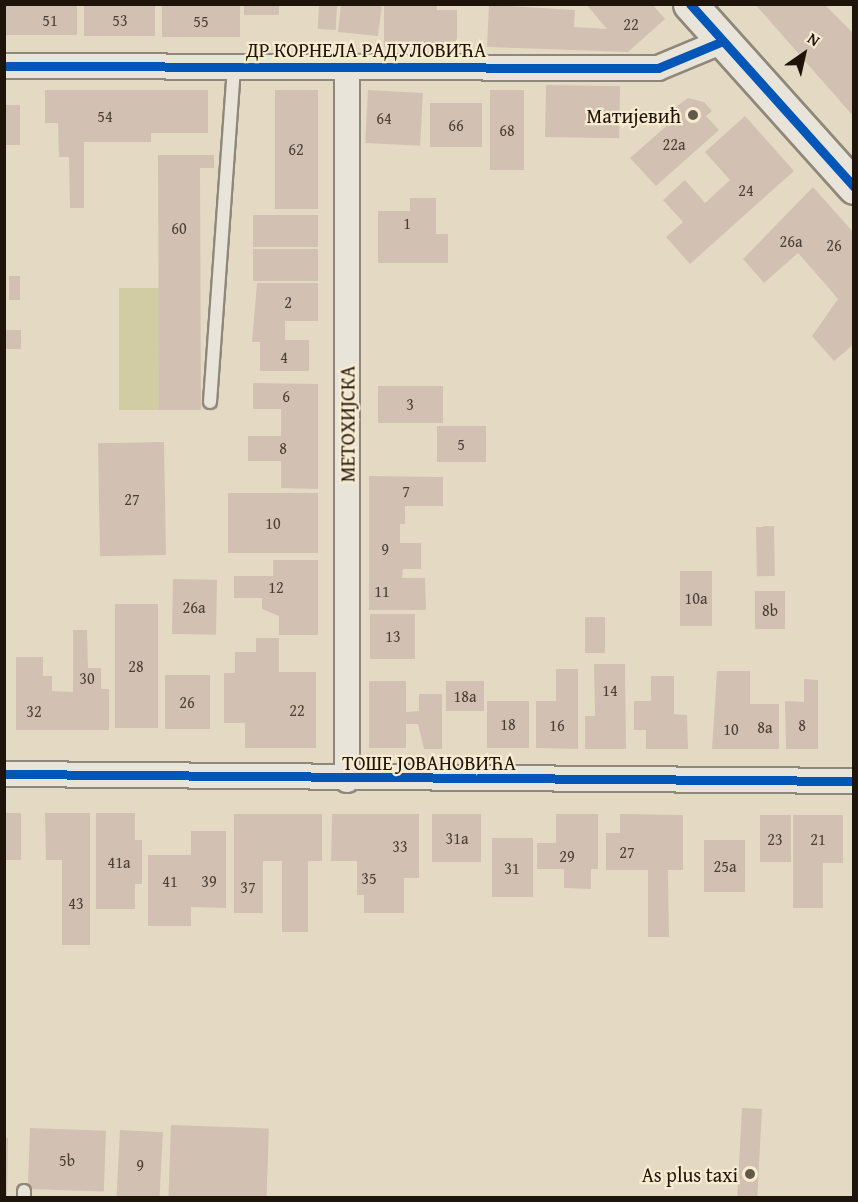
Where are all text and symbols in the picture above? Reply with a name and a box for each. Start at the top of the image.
house number: 51 [42,10,58,30]
house number: 53 [112,10,128,30]
house number: 55 [193,11,209,31]
house number: 22 [623,14,639,34]
north arrow [774,24,834,84]
text: N [803,26,825,52]
street label: ДР КОРНЕЛА РАДУЛОВИЋА [246,37,486,61]
place label: Матијевић [587,103,681,127]
house number: 54 [97,106,113,126]
house number: 64 [376,108,392,128]
marker: Матијевић [686,108,700,122]
house number: 66 [448,115,464,135]
house number: 68 [499,120,515,140]
house number: 22a [663,134,685,154]
house number: 62 [288,139,304,159]
house number: 24 [738,180,754,200]
house number: 1 [403,213,411,233]
house number: 60 [171,218,187,238]
house number: 26a [780,231,802,251]
house number: 26 [826,235,842,255]
house number: 2 [284,292,292,312]
house number: 4 [280,347,288,367]
street label: МЕТОХИЈСКА [335,366,359,482]
house number: 6 [282,386,290,406]
house number: 3 [406,394,414,414]
house number: 5 [457,434,465,454]
house number: 8 [279,438,287,458]
house number: 7 [402,481,410,501]
house number: 27 [124,489,140,509]
house number: 10 [265,513,281,533]
house number: 9 [381,539,389,559]
house number: 12 [268,577,284,597]
house number: 11 [374,581,390,601]
house number: 10a [685,588,707,608]
house number: 26a [183,597,205,617]
house number: 8b [762,600,778,620]
house number: 13 [385,626,401,646]
house number: 28 [128,656,144,676]
house number: 30 [79,668,95,688]
house number: 14 [602,680,618,700]
house number: 18a [454,686,476,706]
house number: 26 [179,692,195,712]
house number: 22 [289,700,305,720]
house number: 32 [26,701,42,721]
house number: 18 [500,714,516,734]
house number: 16 [549,715,565,735]
house number: 8 [798,715,806,735]
house number: 8a [757,717,773,737]
house number: 10 [723,719,739,739]
street label: ТОШЕ ЈОВАНОВИЋА [342,750,516,774]
house number: 31a [446,828,468,848]
house number: 23 [767,829,783,849]
house number: 21 [810,829,826,849]
house number: 33 [392,836,408,856]
house number: 27 [619,842,635,862]
house number: 29 [559,846,575,866]
house number: 41a [108,852,130,872]
house number: 25a [714,856,736,876]
house number: 31 [504,858,520,878]
house number: 35 [361,868,377,888]
house number: 41 [162,871,178,891]
house number: 39 [201,871,217,891]
house number: 37 [240,877,256,897]
house number: 43 [68,893,84,913]
house number: 5b [59,1150,75,1170]
house number: 9 [136,1155,144,1175]
place label: As plus taxi [642,1162,738,1186]
marker: As plus taxi [743,1167,757,1181]

